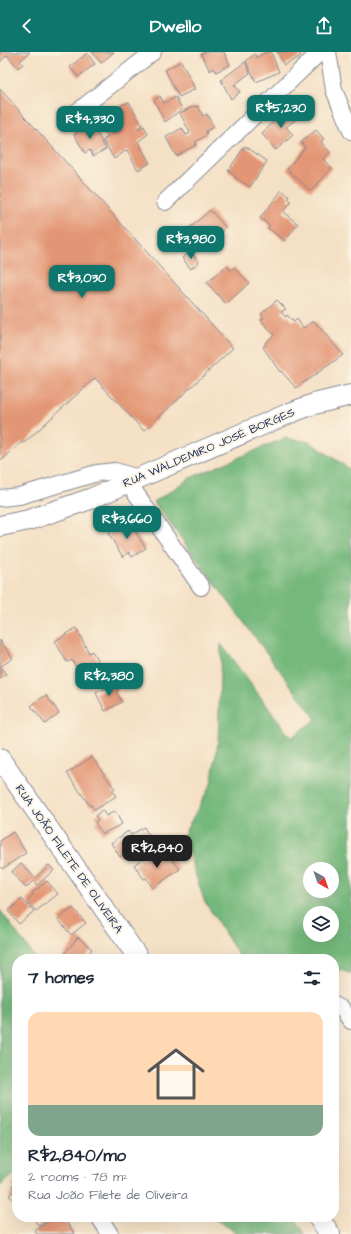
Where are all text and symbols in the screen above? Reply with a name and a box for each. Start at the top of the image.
text: Dwello [150,14,201,39]
icon: back [16,15,38,37]
icon: share [313,15,335,37]
pin: R$5,230 [244,95,318,129]
text: R$5,230 [256,99,306,117]
pin: R$4,330 [53,106,127,140]
text: R$4,330 [65,110,115,128]
pin: R$3,980 [154,226,228,260]
text: R$3,980 [166,230,216,248]
pin: R$3,030 [45,265,119,299]
text: R$3,030 [58,269,106,287]
street label: RUA WALDEMIRO JOSÉ BORGES [120,404,298,492]
pin: R$3,660 [90,506,164,540]
text: R$3,660 [102,510,152,528]
pin: R$2,380 [72,663,146,697]
text: R$2,380 [84,667,134,685]
street label: RUA JOÃO FILETE DE OLIVEIRA [11,781,127,937]
pin: R$2,840 [120,835,194,869]
text: R$2,840 [131,839,183,857]
north arrow [303,862,339,898]
map controls [303,862,339,942]
button: layers [303,906,339,942]
text: 7 homes [28,966,94,990]
icon: filters [301,967,323,989]
icon: home [140,1038,212,1110]
text: R$2,840/mo [28,1144,126,1168]
text: 2 rooms · 78 m² [28,1168,128,1186]
text: Rua João Filete de Oliveira [28,1186,188,1204]

